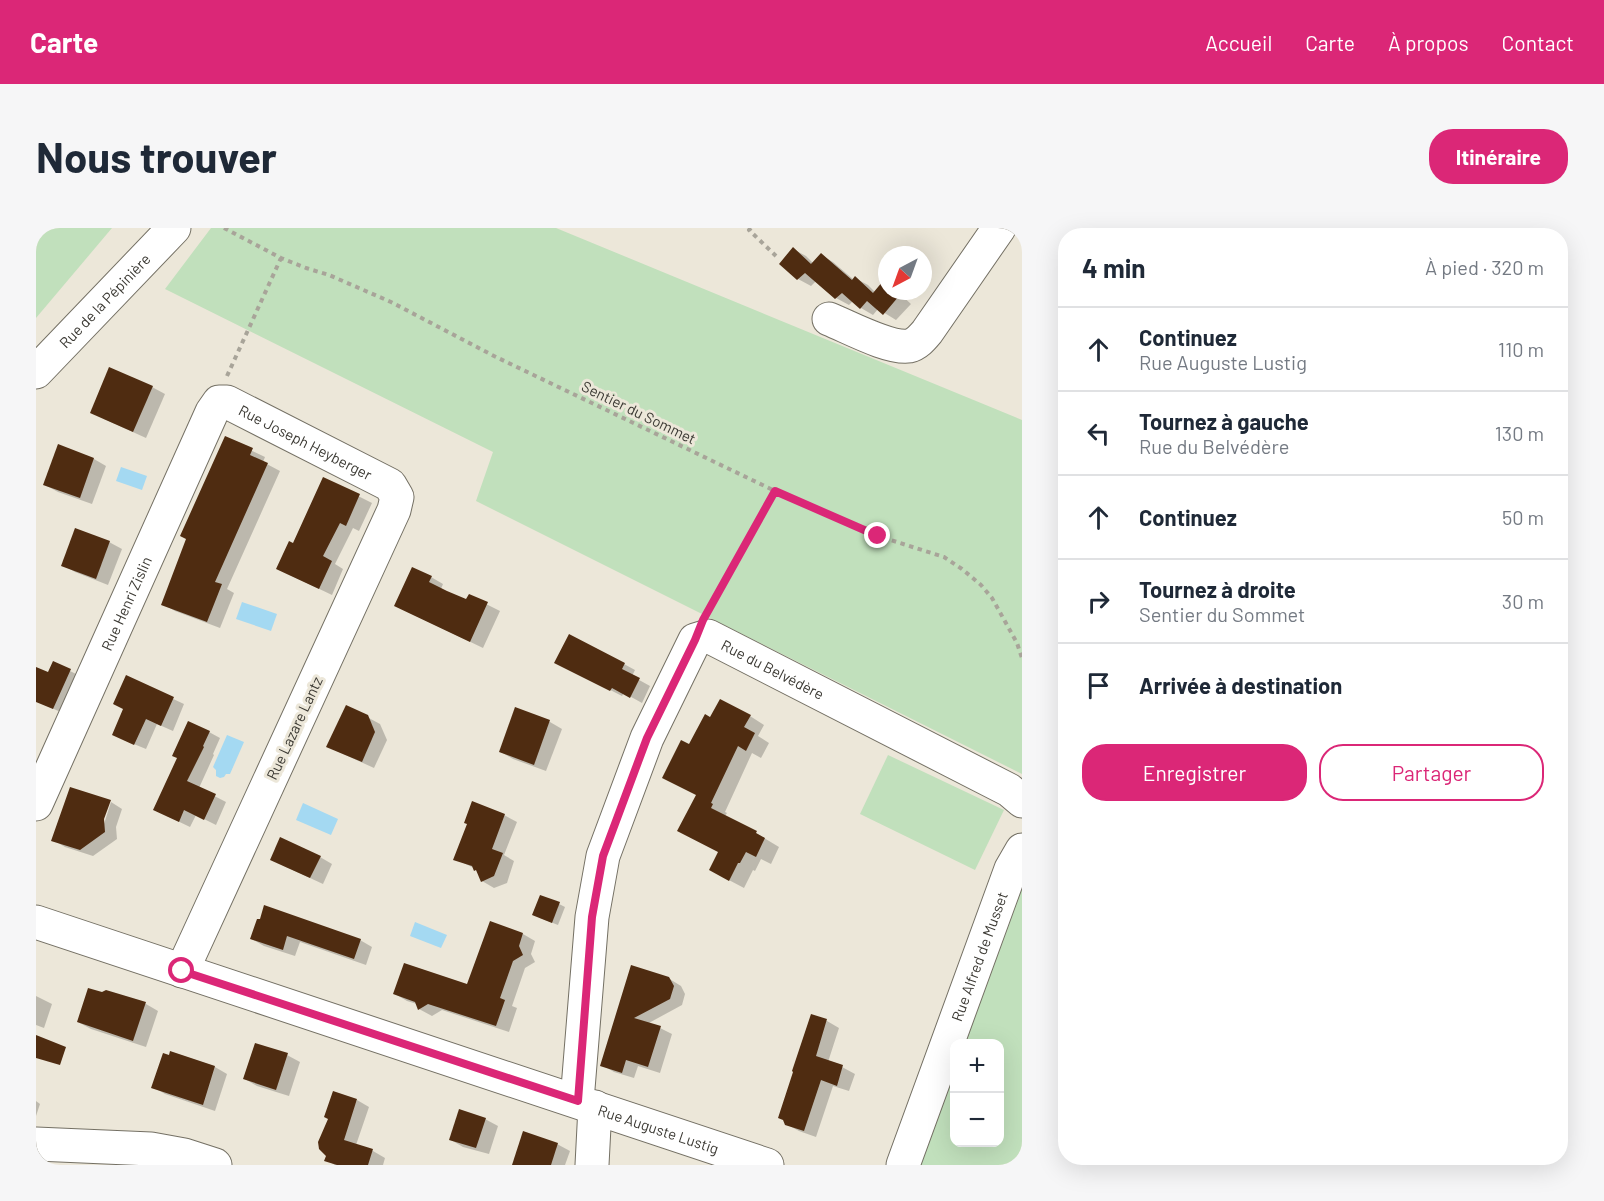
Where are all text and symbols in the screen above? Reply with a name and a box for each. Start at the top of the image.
text: Carte [30,25,98,59]
text: Accueil [1205,30,1272,55]
text: Carte [1305,30,1355,55]
text: À propos [1388,30,1469,55]
text: Contact [1502,30,1574,55]
button: Itinéraire [1429,129,1568,184]
text: Nous trouver [36,131,277,181]
north arrow [878,246,932,300]
street label: Rue de la Pépinière [55,250,154,351]
text: 4 min [1082,252,1146,283]
text: À pied · 320 m [1425,255,1544,279]
text: Continuez [1139,324,1237,350]
icon: ahead [1082,333,1115,366]
text: 110 m [1498,337,1544,361]
text: Rue Auguste Lustig [1139,350,1307,374]
street label: Sentier du Sommet [579,377,699,447]
street label: Rue Joseph Heyberger [236,401,376,484]
text: Tournez à gauche [1139,408,1309,434]
icon: left [1082,417,1115,450]
text: 130 m [1495,421,1544,445]
text: Rue du Belvédère [1139,434,1289,458]
icon: ahead [1082,501,1115,534]
text: Continuez [1139,504,1237,530]
text: 50 m [1502,505,1544,529]
route end [864,522,890,548]
street label: Rue Henri Zislin [97,553,155,653]
text: Tournez à droite [1139,576,1296,602]
icon: right [1082,585,1115,618]
text: 30 m [1502,589,1544,613]
text: Sentier du Sommet [1139,602,1305,626]
street label: Rue du Belvédère [718,635,827,703]
icon: arrive [1082,669,1115,702]
text: Arrivée à destination [1139,672,1342,698]
street label: Rue Lazare Lantz [262,673,326,782]
button: Enregistrer [1082,744,1307,801]
button: Partager [1319,744,1544,801]
street label: Rue Alfred de Musset [947,889,1011,1024]
route start [168,957,194,983]
map controls [950,1039,1004,1147]
button: + [950,1039,1004,1093]
button: − [950,1093,1004,1147]
street label: Rue Auguste Lustig [596,1101,721,1157]

